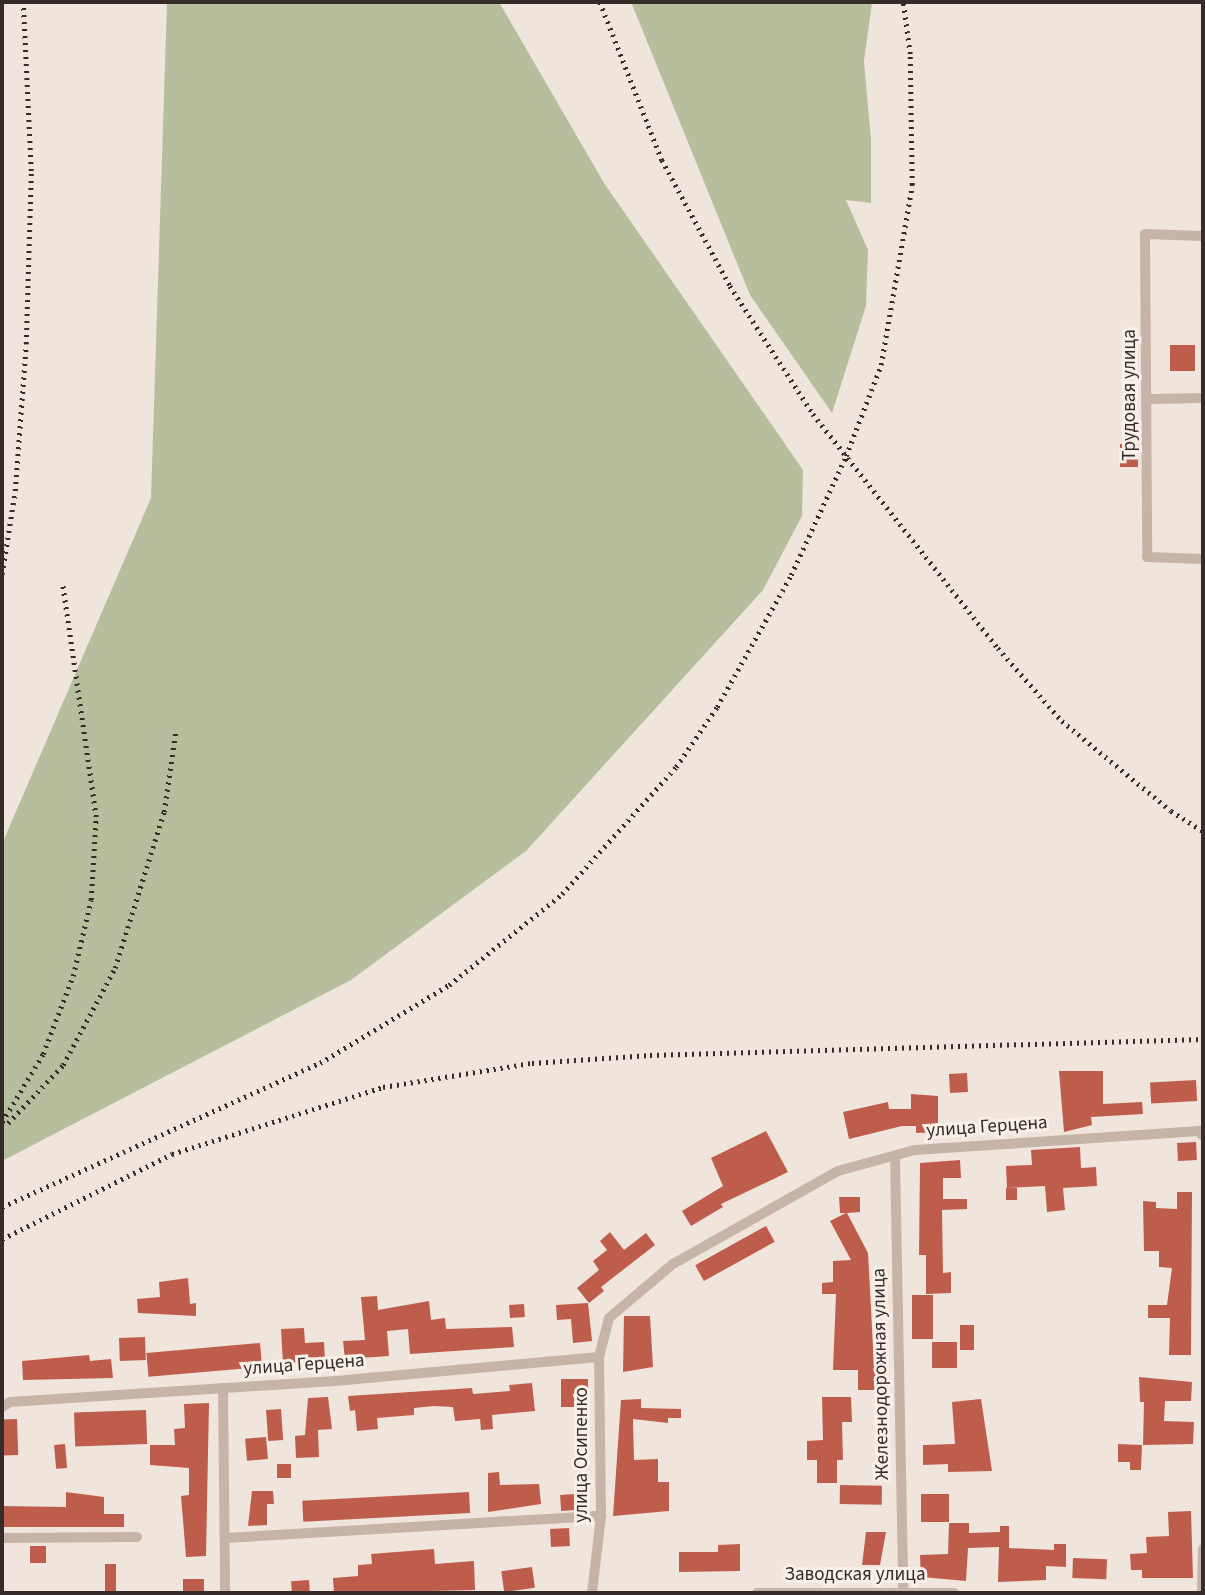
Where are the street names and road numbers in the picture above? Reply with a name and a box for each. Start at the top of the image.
street label: Трудовая улица [1119,329,1141,461]
street label: улица Герцена [926,1111,1048,1143]
street label: Железнодорожная улица [868,1268,894,1480]
street label: улица Герцена [243,1349,365,1381]
street label: улица Осипенко [571,1387,593,1523]
street label: Заводская улица [785,1564,925,1586]

